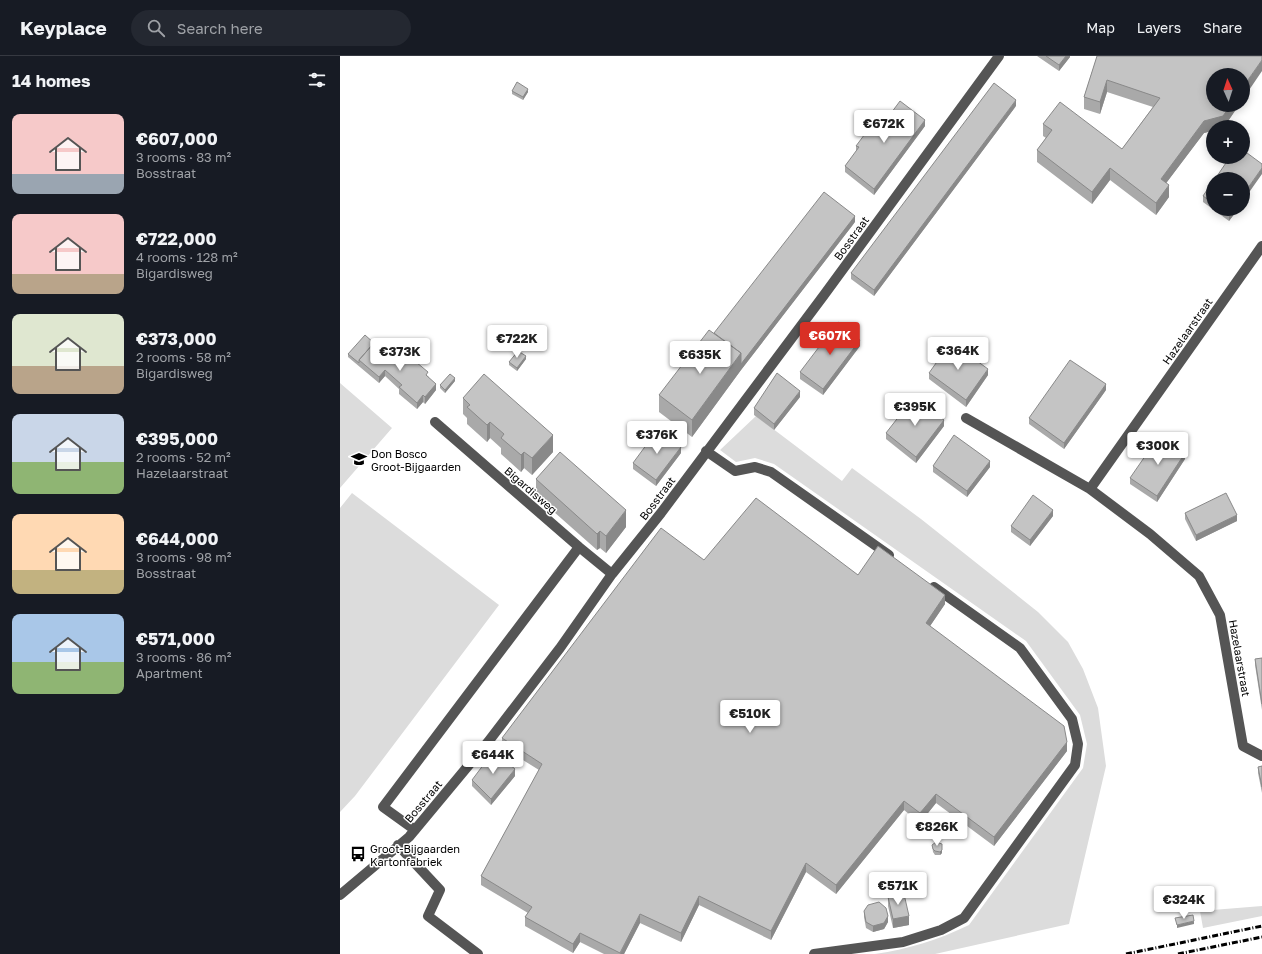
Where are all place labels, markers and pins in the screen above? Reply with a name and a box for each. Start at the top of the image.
pin: €672K [856,110,912,144]
pin: €607K [802,322,858,356]
pin: €722K [489,325,545,359]
pin: €364K [930,337,986,371]
pin: €373K [372,338,428,372]
pin: €635K [672,341,728,375]
pin: €395K [887,393,943,427]
pin: €376K [629,421,685,455]
pin: €300K [1130,432,1186,466]
place label: Don Bosco Groot-Bijgaarden [371,447,461,473]
school or university icon: Don Bosco Groot-Bijgaarden [350,450,368,468]
pin: €510K [722,700,778,734]
pin: €644K [465,741,521,775]
pin: €826K [909,813,965,847]
place label: Groot-Bijgaarden Kartonfabriek [370,842,460,868]
bus stop icon: Groot-Bijgaarden Kartonfabriek [349,845,367,863]
pin: €571K [870,872,926,906]
pin: €324K [1156,886,1212,920]

